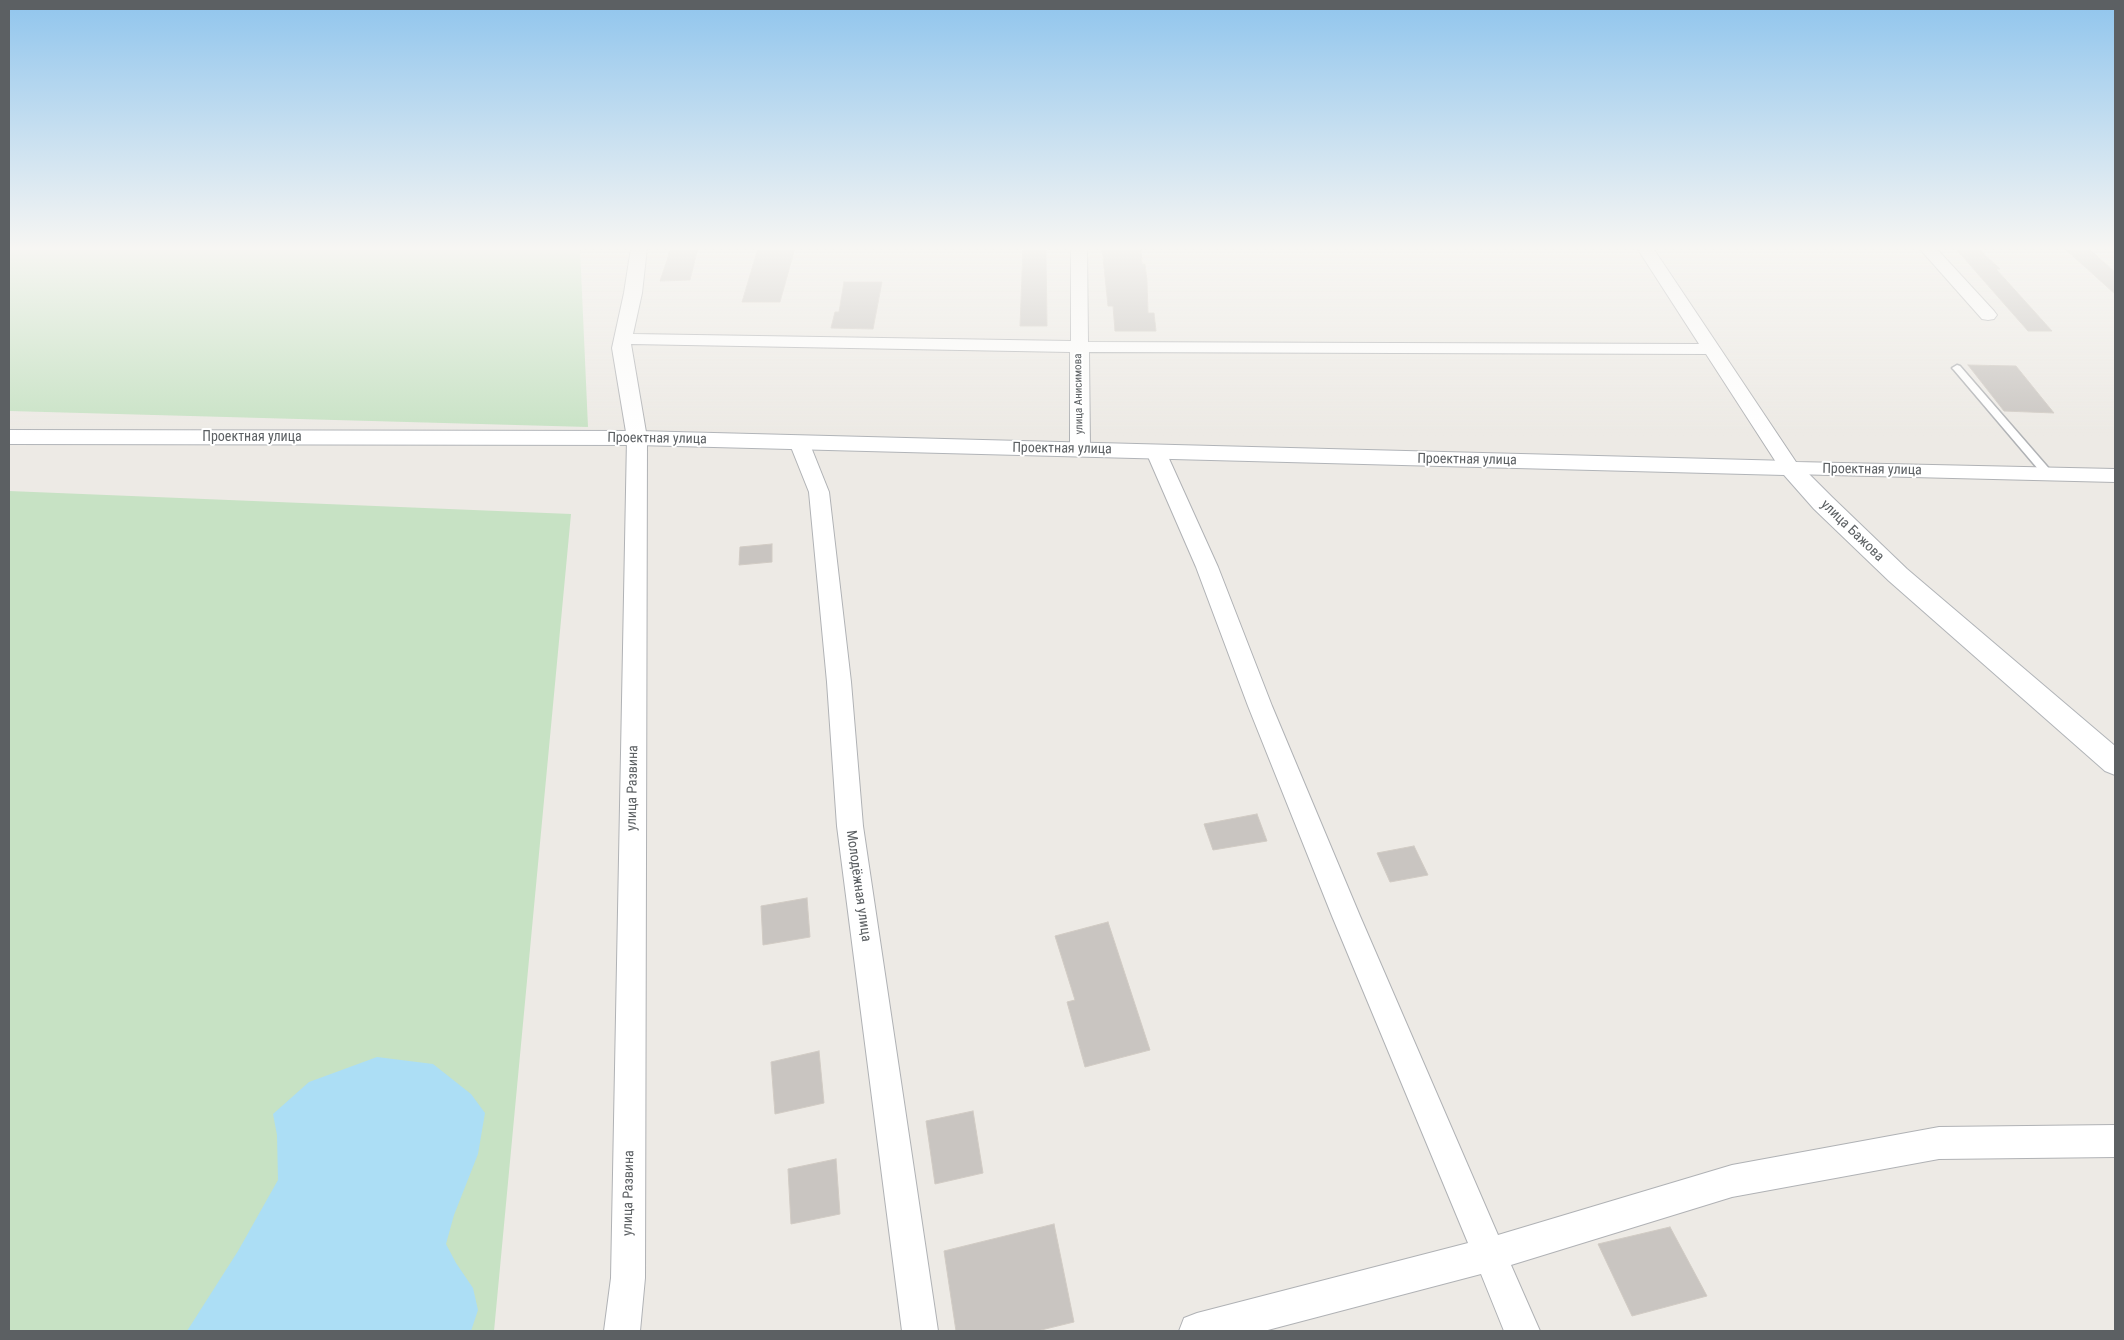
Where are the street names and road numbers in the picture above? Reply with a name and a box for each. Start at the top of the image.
street label: улица Анисимова [1072,353,1086,435]
street label: Проектная улица [202,429,302,445]
street label: Проектная улица [607,430,707,448]
street label: Проектная улица [1012,440,1112,458]
street label: Проектная улица [1417,451,1517,469]
street label: Проектная улица [1822,461,1922,479]
street label: улица Бажова [1817,497,1887,565]
street label: улица Развина [624,745,642,831]
street label: Молодёжная улица [842,829,874,943]
street label: улица Развина [620,1150,638,1236]

